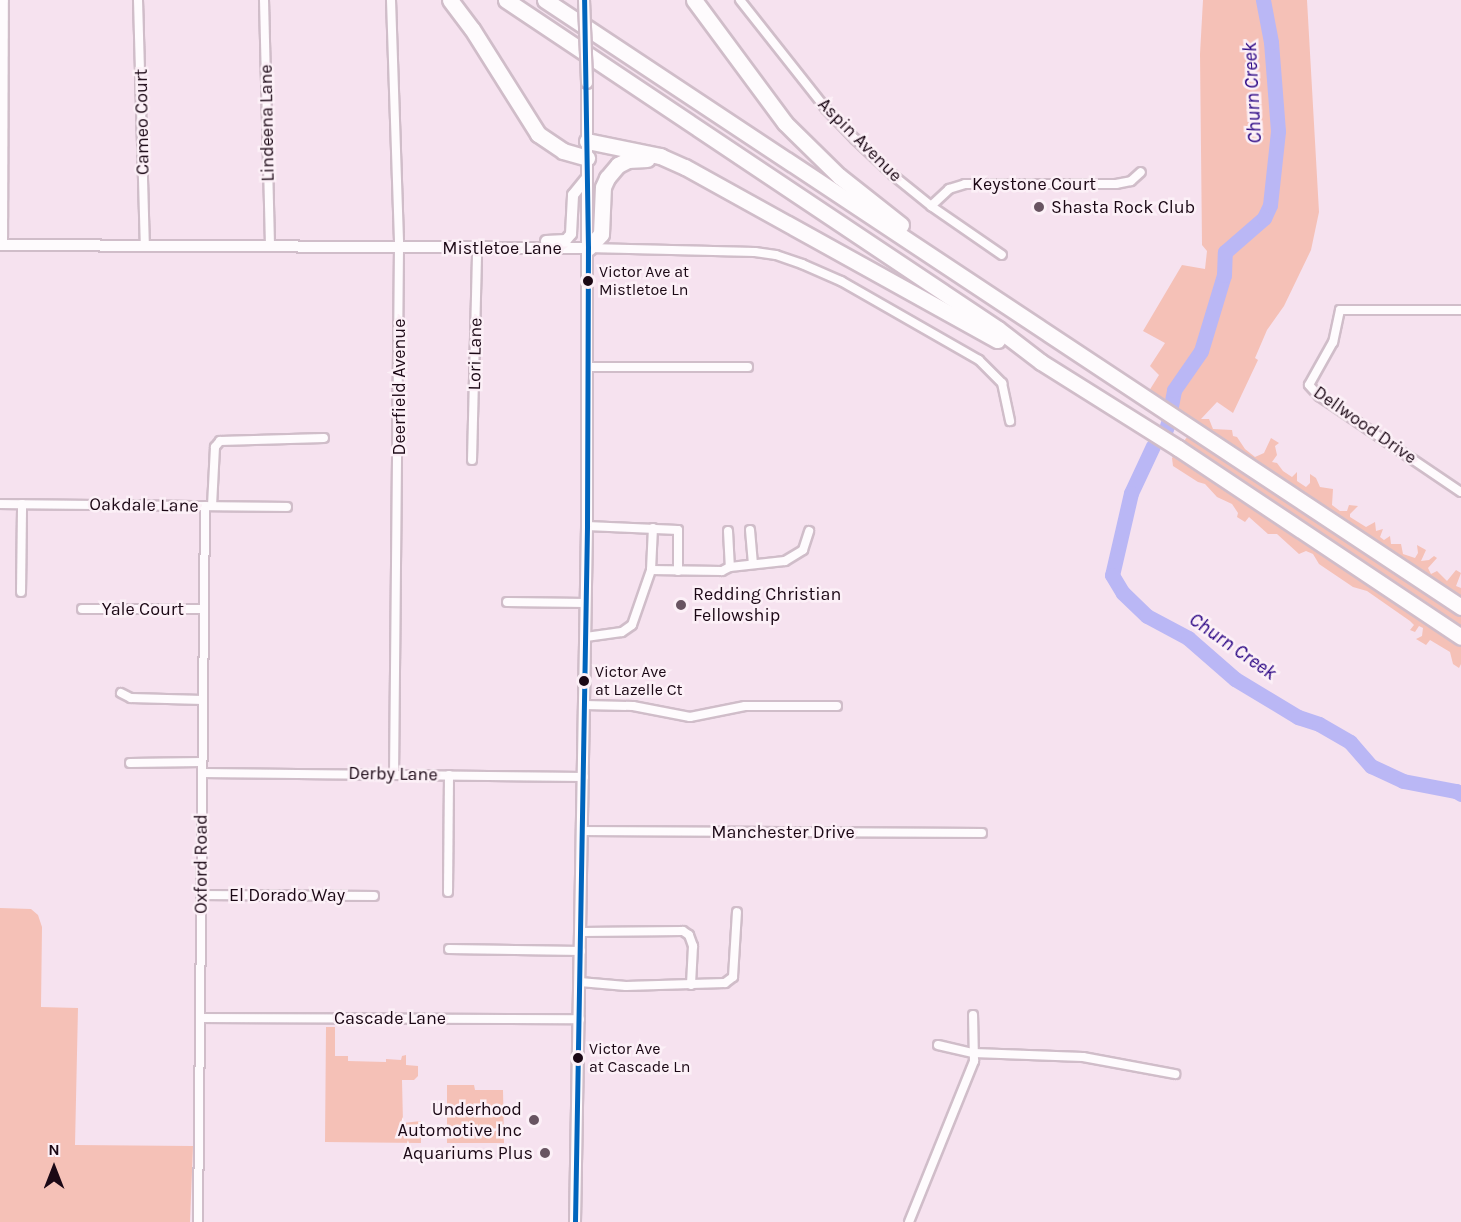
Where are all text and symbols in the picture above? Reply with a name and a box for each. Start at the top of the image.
water label: Churn Creek [1237,42,1267,144]
street label: Lindeena Lane [255,64,279,182]
street label: Cameo Court [130,69,154,175]
street label: Aspin Avenue [813,93,907,187]
street label: Keystone Court [972,173,1096,195]
place label: Shasta Rock Club [1051,196,1195,218]
marker: Shasta Rock Club [1032,200,1046,214]
street label: Mistletoe Lane [442,237,562,259]
place label: Victor Ave at Mistletoe Ln [599,262,689,300]
marker: Victor Ave at Mistletoe Ln [582,275,594,287]
street label: Lori Lane [464,317,486,391]
street label: Deerfield Avenue [388,319,410,455]
street label: Dellwood Drive [1309,381,1421,469]
street label: Oakdale Lane [89,493,199,517]
place label: Redding Christian Fellowship [693,584,841,626]
street label: Yale Court [102,598,184,620]
marker: Redding Christian Fellowship [674,598,688,612]
water label: Churn Creek [1185,607,1281,685]
place label: Victor Ave at Lazelle Ct [595,662,683,700]
marker: Victor Ave at Lazelle Ct [578,675,590,687]
street label: Derby Lane [348,762,438,786]
street label: Oxford Road [190,814,212,914]
street label: Manchester Drive [711,821,855,843]
street label: El Dorado Way [229,884,345,906]
street label: Cascade Lane [334,1007,446,1029]
place label: Victor Ave at Cascade Ln [589,1039,690,1077]
marker: Victor Ave at Cascade Ln [572,1052,584,1064]
place label: Underhood Automotive Inc [398,1099,522,1142]
marker: Underhood Automotive Inc [527,1113,541,1127]
north arrow [24,1138,84,1198]
text: N [48,1140,60,1159]
place label: Aquariums Plus [403,1142,533,1164]
marker: Aquariums Plus [538,1146,552,1160]

